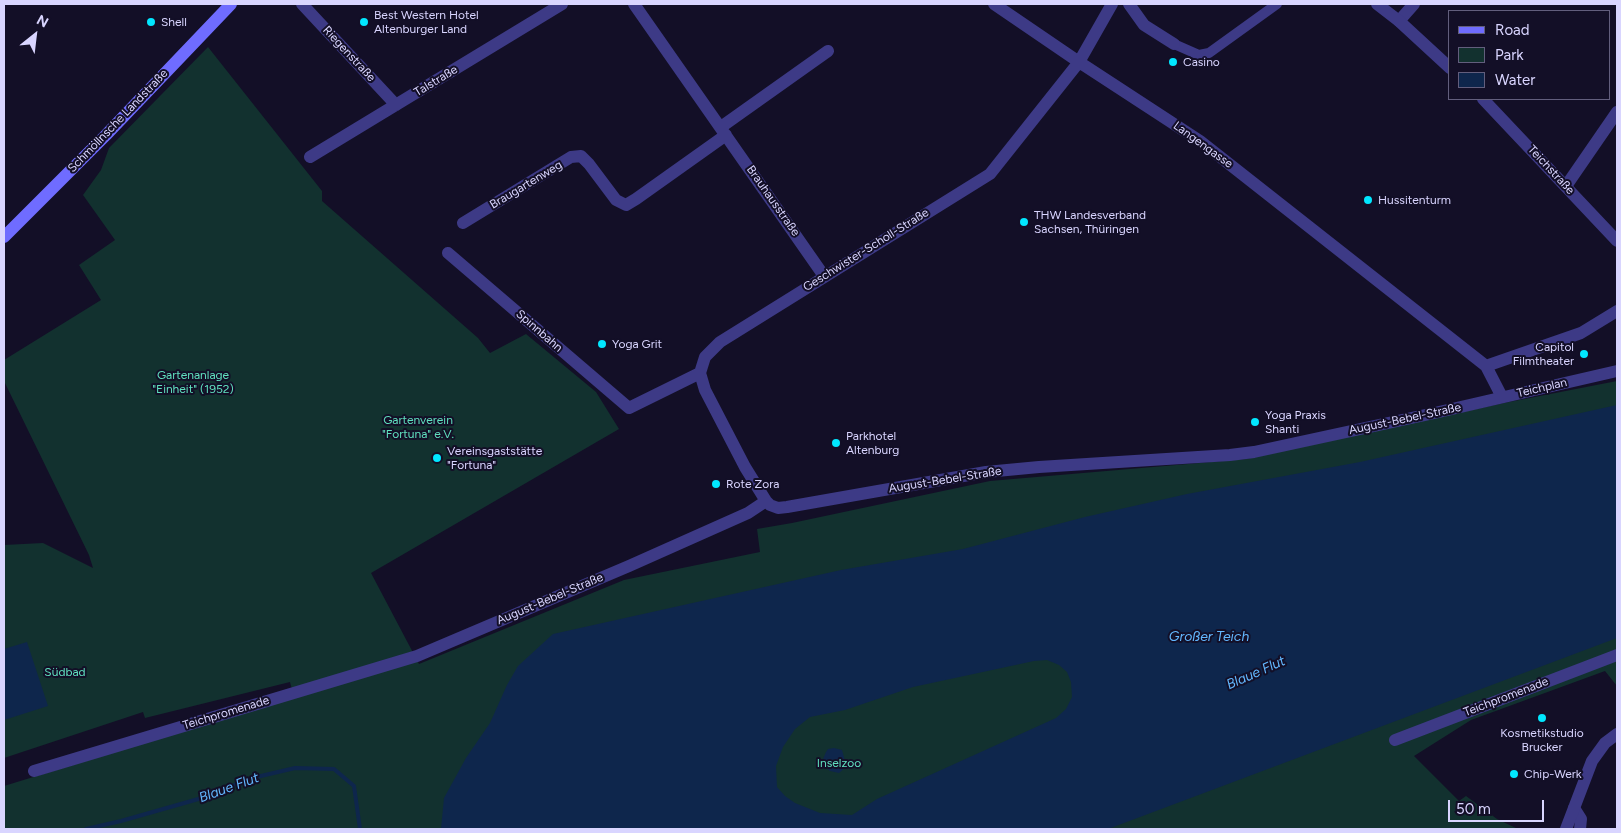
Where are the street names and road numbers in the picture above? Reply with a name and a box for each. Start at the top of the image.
street label: Riegenstraße [320,23,378,85]
street label: Talstraße [412,62,460,100]
street label: Schmöllnsche Landstraße [65,66,171,176]
street label: Langengasse [1170,119,1236,171]
street label: Teichstraße [1525,142,1577,198]
street label: Braugartenweg [487,158,565,212]
street label: Brauhausstraße [743,163,803,239]
street label: Geschwister-Scholl-Straße [801,205,931,295]
street label: Spinnbahn [513,307,565,355]
street label: Teichplan [1516,375,1568,401]
street label: August-Bebel-Straße [1348,400,1462,438]
street label: August-Bebel-Straße [887,464,1003,496]
street label: August-Bebel-Straße [495,570,605,628]
street label: Teichpromenade [1462,674,1550,720]
street label: Teichpromenade [181,693,271,733]

